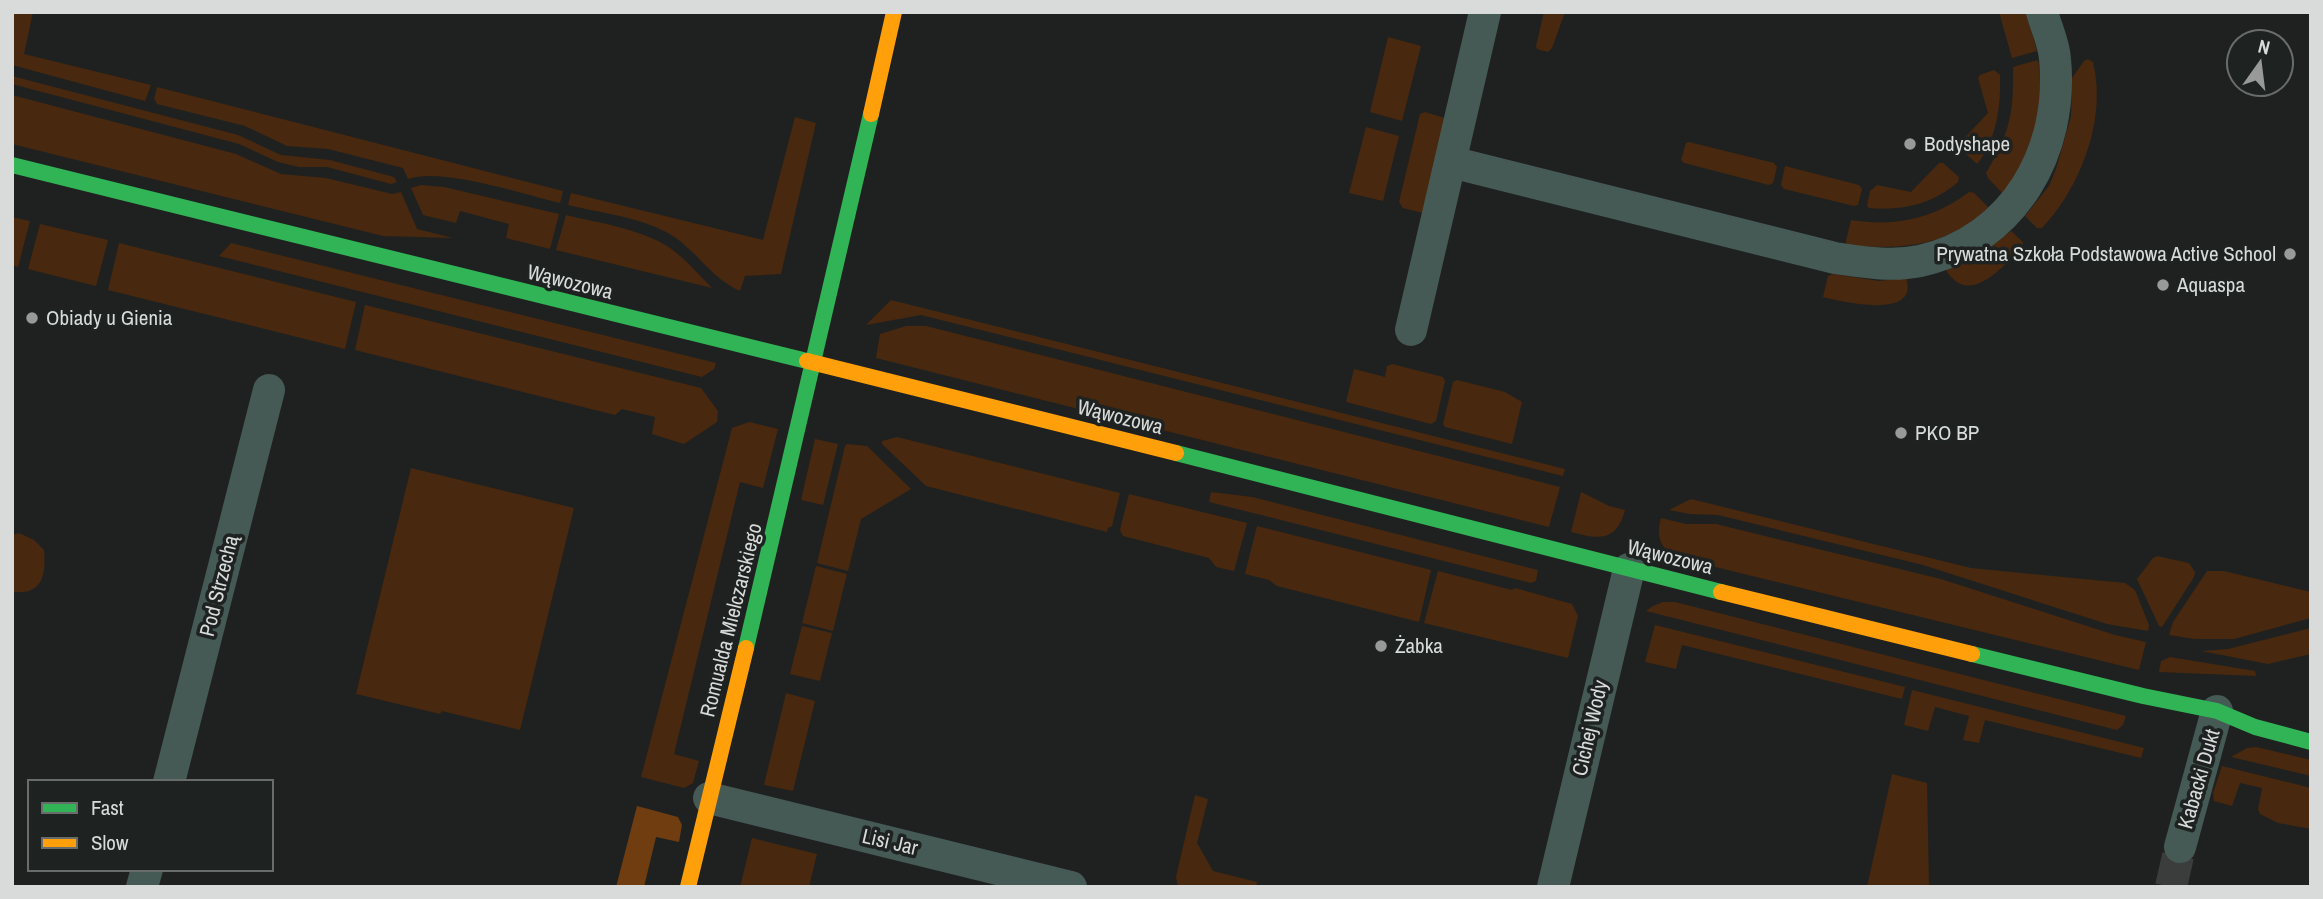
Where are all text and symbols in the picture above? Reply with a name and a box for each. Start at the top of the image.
north arrow [2225,28,2295,98]
text: N [2256,33,2273,60]
place label: Bodyshape [1924,129,2010,158]
marker: Bodyshape [1902,136,1918,152]
place label: Prywatna Szkoła Podstawowa Active School [1936,239,2276,268]
marker: Prywatna Szkoła Podstawowa Active School [2282,246,2298,262]
street label: Wąwozowa [524,257,616,306]
place label: Aquaspa [2176,270,2245,299]
marker: Aquaspa [2155,277,2171,293]
place label: Obiady u Gienia [46,303,173,332]
marker: Obiady u Gienia [24,310,40,326]
street label: Wąwozowa [1074,392,1166,441]
place label: PKO BP [1915,418,1979,447]
marker: PKO BP [1893,425,1909,441]
street label: Romualda Mielczarskiego [692,520,769,720]
street label: Pod Strzechą [192,531,245,640]
street label: Wąwozowa [1624,532,1716,581]
place label: Żabka [1395,631,1443,660]
marker: Żabka [1373,638,1389,654]
street label: Cichej Wody [1564,677,1615,779]
street label: Kabacki Dukt [2170,725,2227,832]
legend [28,780,273,871]
text: Fast [91,793,124,822]
street label: Lisi Jar [859,821,921,862]
text: Slow [91,828,129,857]

